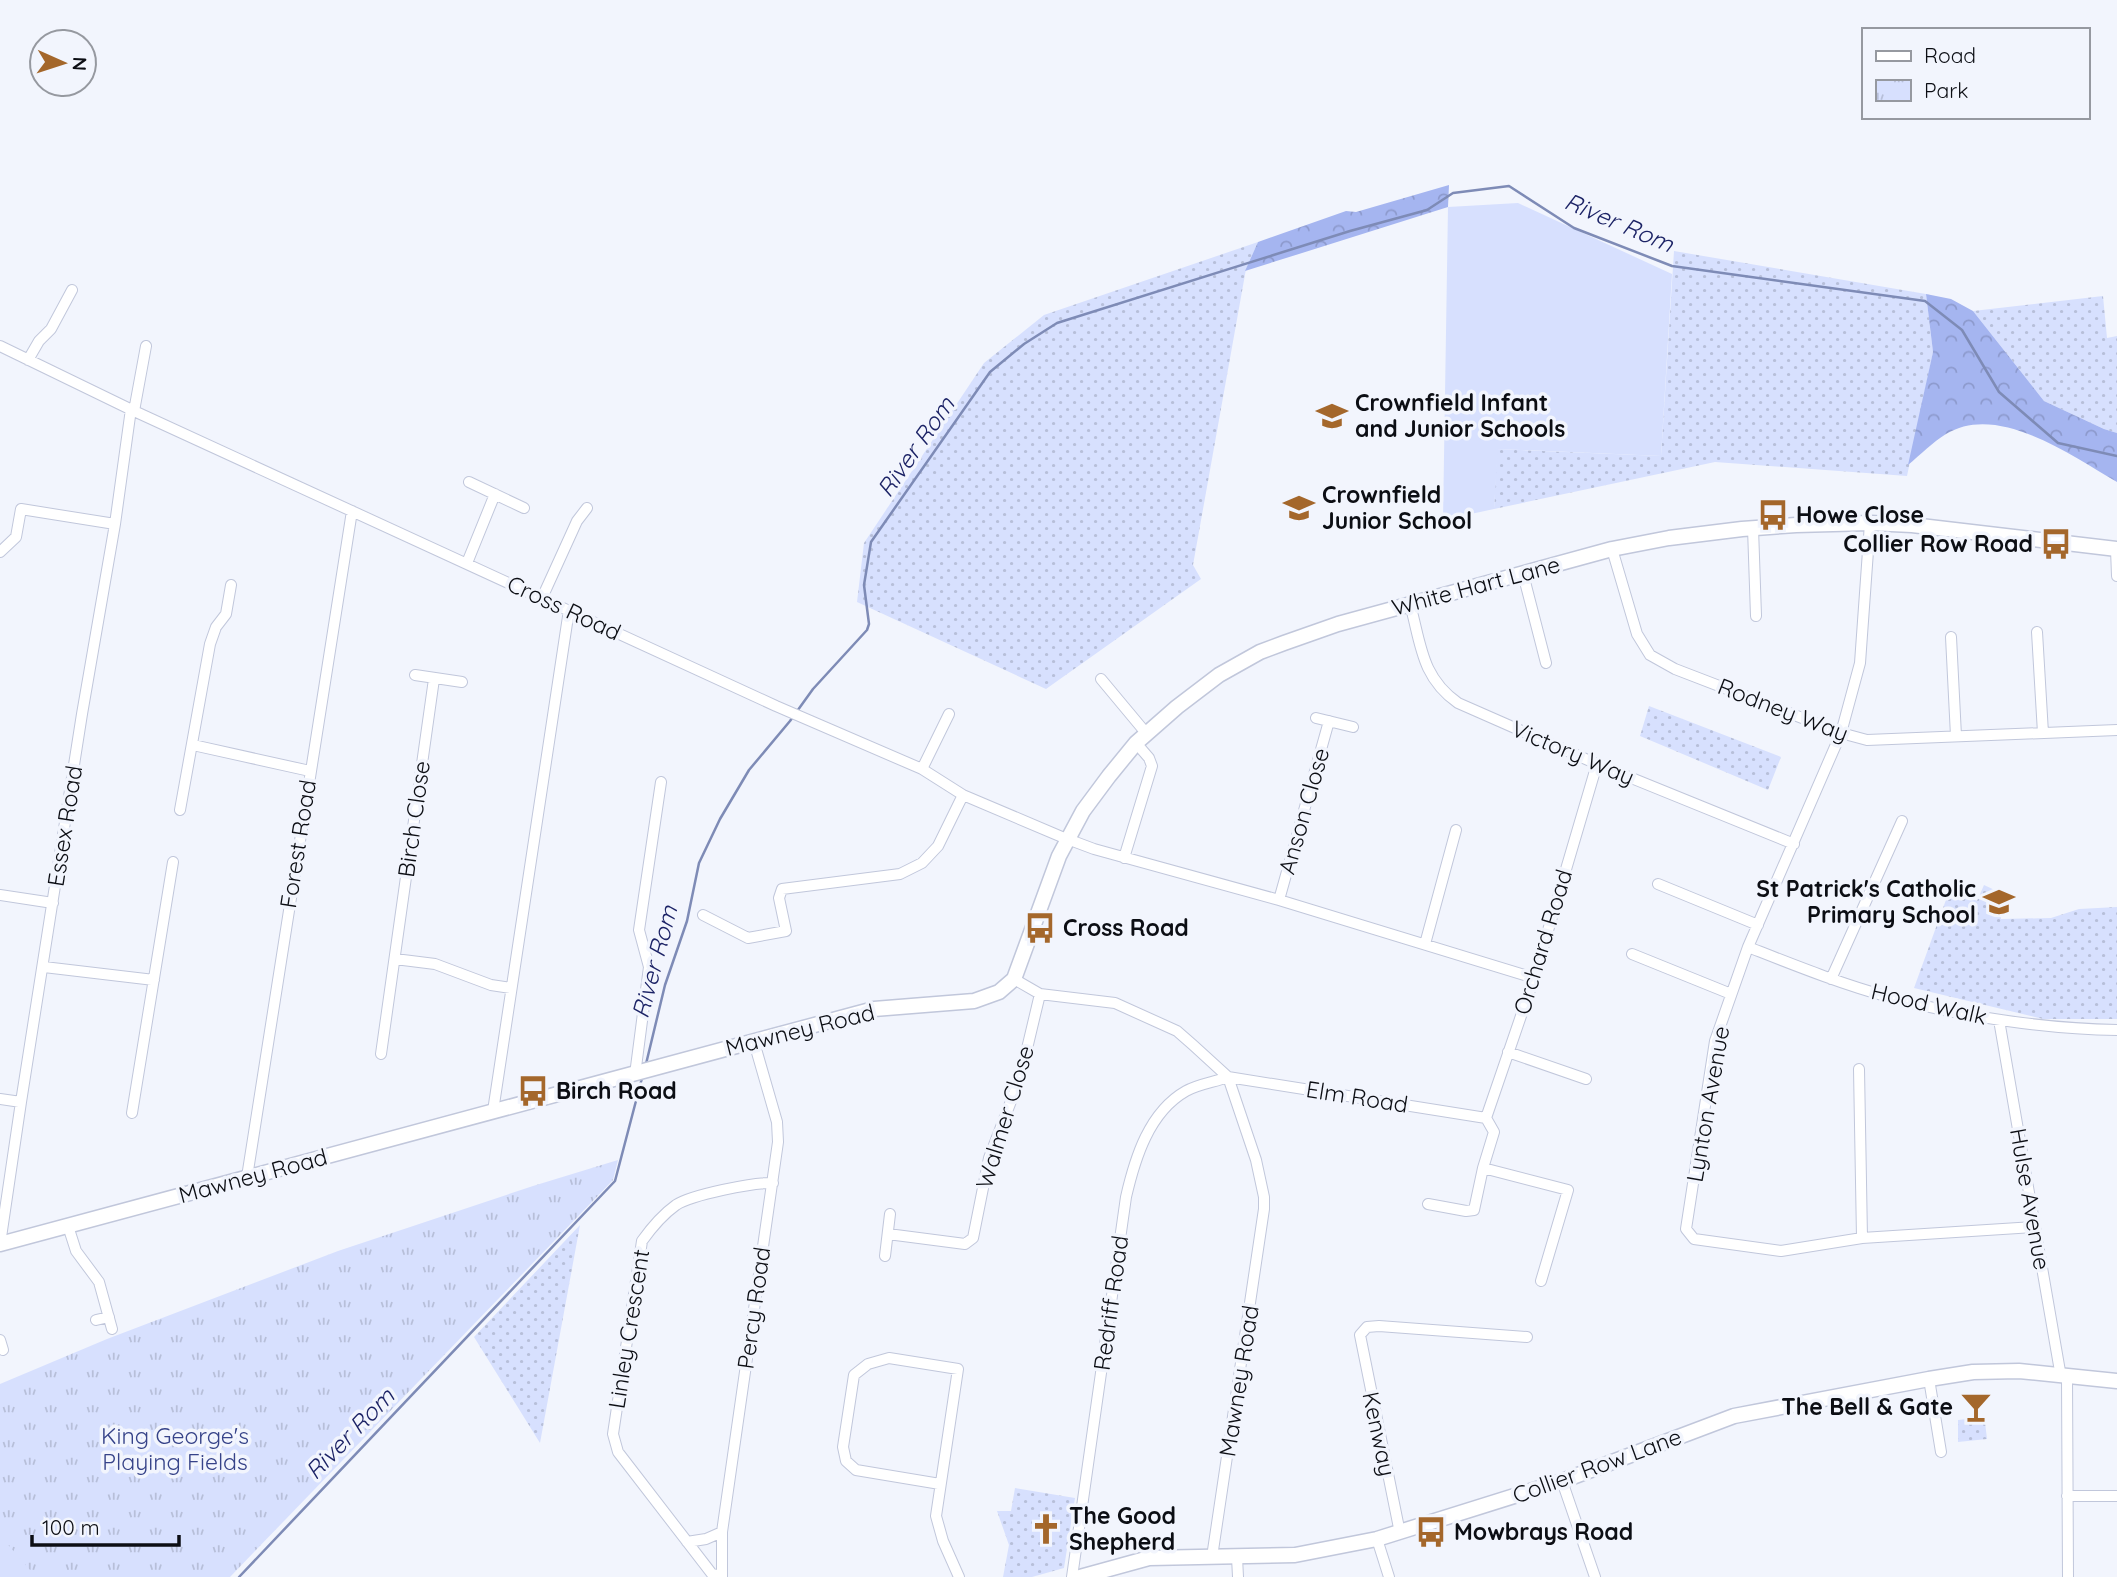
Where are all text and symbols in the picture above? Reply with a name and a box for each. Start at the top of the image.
north arrow [28,28,98,98]
legend [1862,28,2089,119]
text: Road [1924,42,1976,68]
text: N [68,56,92,71]
text: Park [1924,77,1968,103]
water label: River Rom [1560,186,1679,259]
place label: Crownfield Infant and Junior Schools [1355,388,1565,443]
water label: River Rom [870,390,961,502]
school or university icon: Crownfield Infant and Junior Schools [1315,399,1349,433]
place label: Crownfield Junior School [1322,480,1472,535]
school or university icon: Crownfield Junior School [1282,491,1316,525]
bus stop icon: Howe Close [1756,498,1790,532]
place label: Howe Close [1796,500,1924,529]
bus stop icon: Collier Row Road [2039,527,2073,561]
place label: Collier Row Road [1843,529,2033,558]
street label: White Hart Lane [1389,549,1563,622]
street label: Cross Road [503,569,626,647]
street label: Rodney Way [1714,671,1853,748]
street label: Victory Way [1507,714,1639,791]
street label: Anson Close [1272,744,1335,877]
street label: Birch Close [391,759,436,879]
street label: Essex Road [41,763,88,888]
street label: Forest Road [273,778,322,910]
street label: Orchard Road [1507,866,1578,1018]
place label: St Patrick's Catholic Primary School [1756,874,1976,929]
school or university icon: St Patrick's Catholic Primary School [1982,885,2016,919]
water label: River Rom [625,901,684,1021]
bus stop icon: Cross Road [1023,911,1057,945]
place label: Cross Road [1063,913,1189,942]
street label: Hood Walk [1868,976,1990,1031]
street label: Mawney Road [722,997,877,1062]
street label: Lynton Avenue [1680,1024,1735,1184]
street label: Walmer Close [969,1042,1040,1192]
bus stop icon: Birch Road [516,1074,550,1108]
street label: Elm Road [1304,1074,1410,1119]
place label: Birch Road [556,1076,677,1105]
street label: Hulse Avenue [2004,1126,2057,1272]
street label: Mawney Road [175,1142,330,1209]
street label: Redriff Road [1087,1234,1134,1372]
street label: Percy Road [731,1245,776,1371]
street label: Linley Crescent [602,1247,655,1411]
street label: Mawney Road [1212,1303,1265,1459]
water label: River Rom [298,1381,401,1485]
street label: Kenway [1356,1389,1403,1479]
bar icon: The Bell & Gate [1959,1390,1993,1424]
place label: The Bell & Gate [1781,1392,1953,1421]
park label: King George's Playing Fields [101,1421,249,1476]
street label: Collier Row Lane [1508,1422,1685,1510]
place label: The Good Shepherd [1069,1501,1176,1556]
scale bar [32,1504,178,1548]
church icon: The Good Shepherd [1029,1512,1063,1546]
text: 100 m [42,1514,100,1540]
bus stop icon: Mowbrays Road [1414,1515,1448,1549]
place label: Mowbrays Road [1454,1517,1633,1546]

